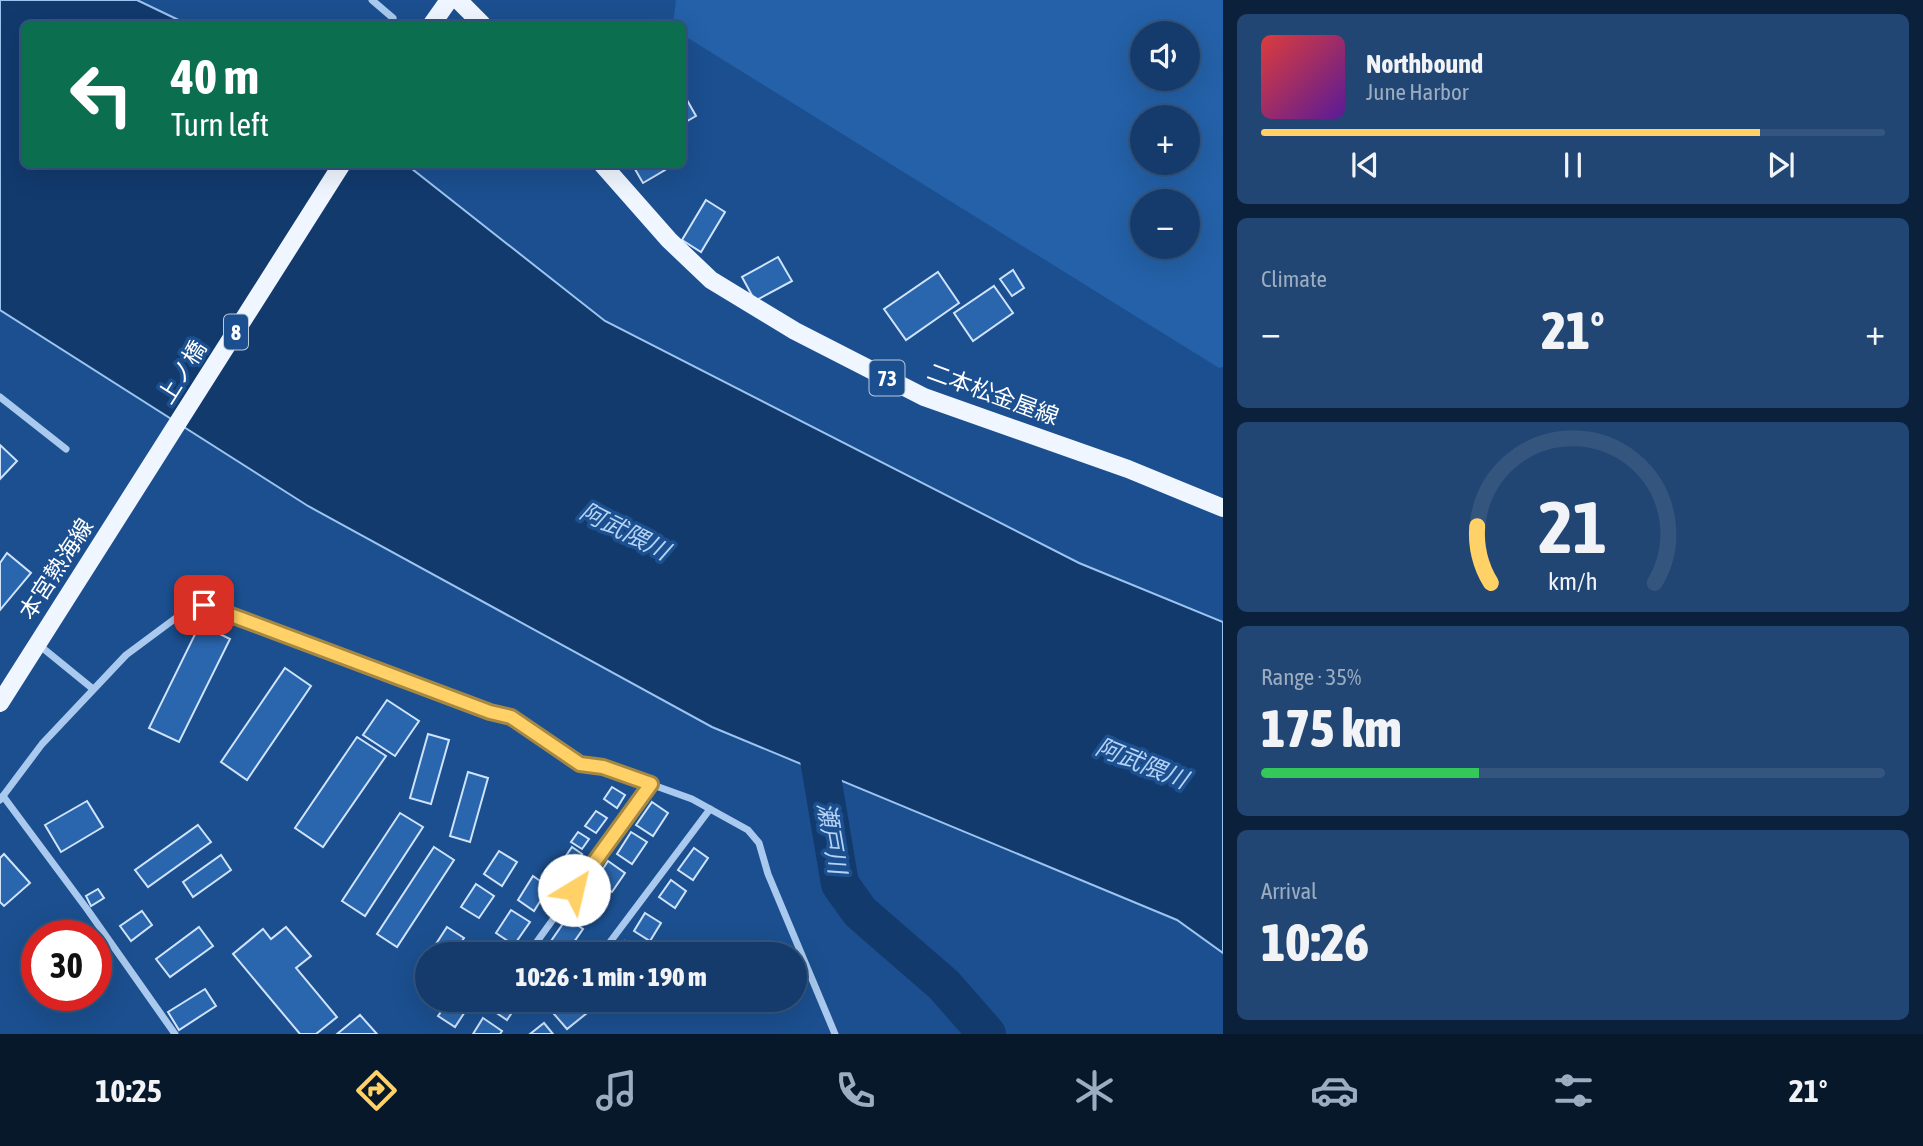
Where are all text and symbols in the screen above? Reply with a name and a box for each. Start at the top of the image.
map controls [1130,21,1200,259]
button: sound [1130,21,1200,91]
text: 40 m [171,48,259,104]
icon: left [56,49,147,140]
text: Northbound [1366,49,1483,79]
text: June Harbor [1366,79,1469,105]
button: + [1130,105,1200,175]
text: Turn left [171,106,269,143]
icon: previous [1346,146,1384,184]
icon: pause [1554,146,1592,184]
icon: next [1762,146,1800,184]
button: − [1130,189,1200,259]
text: Climate [1261,266,1327,292]
text: 21° [1541,300,1605,360]
text: − [1261,310,1281,353]
text: + [1865,310,1885,353]
road number: 8 [224,314,248,350]
street label: 上ノ橋 [153,336,211,408]
street label: 二本松金屋線 [924,358,1062,430]
road number: 73 [870,360,904,396]
text: 21 [1539,485,1607,568]
water label: 阿武隈川 [576,497,677,566]
street label: 本宮熱海線 [14,514,98,624]
text: km/h [1548,567,1598,595]
pin [174,575,234,635]
icon: arrive [185,586,223,624]
text: Range · 35% [1261,664,1361,690]
text: 175 km [1261,698,1402,758]
water label: 阿武隈川 [1092,733,1194,795]
water label: 瀬戸川 [812,800,852,879]
position arrow [537,853,611,927]
text: Arrival [1261,878,1317,904]
text: 10:26 [1261,912,1369,972]
speed limit sign: 30 [21,920,112,1011]
text: 10:26 · 1 min · 190 m [515,962,707,992]
icon: directions [352,1066,401,1115]
icon: music [592,1066,641,1115]
icon: phone [831,1066,880,1115]
icon: climate [1070,1066,1119,1115]
icon: car [1310,1066,1359,1115]
icon: filters [1549,1066,1598,1115]
text: 10:25 [95,1072,162,1109]
text: 21° [1789,1072,1828,1109]

